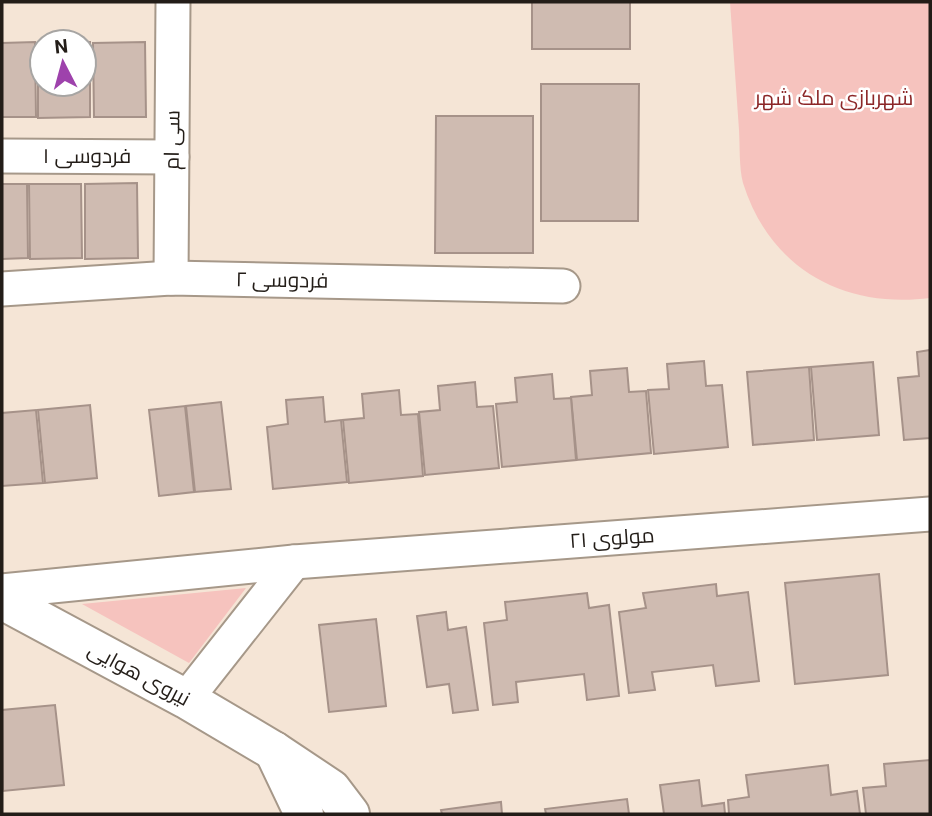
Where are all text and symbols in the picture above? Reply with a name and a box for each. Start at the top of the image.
north arrow [28,28,98,98]
text: N [53,34,69,59]
park label: شهربازی ملک شهر [754,86,913,111]
street label: سی ام [159,110,187,170]
street label: فردوسی ۱ [43,144,131,169]
street label: فردوسی ۲ [235,267,329,294]
street label: مولوی ۲۱ [569,523,655,554]
street label: نیروی هوایی [83,637,194,712]

